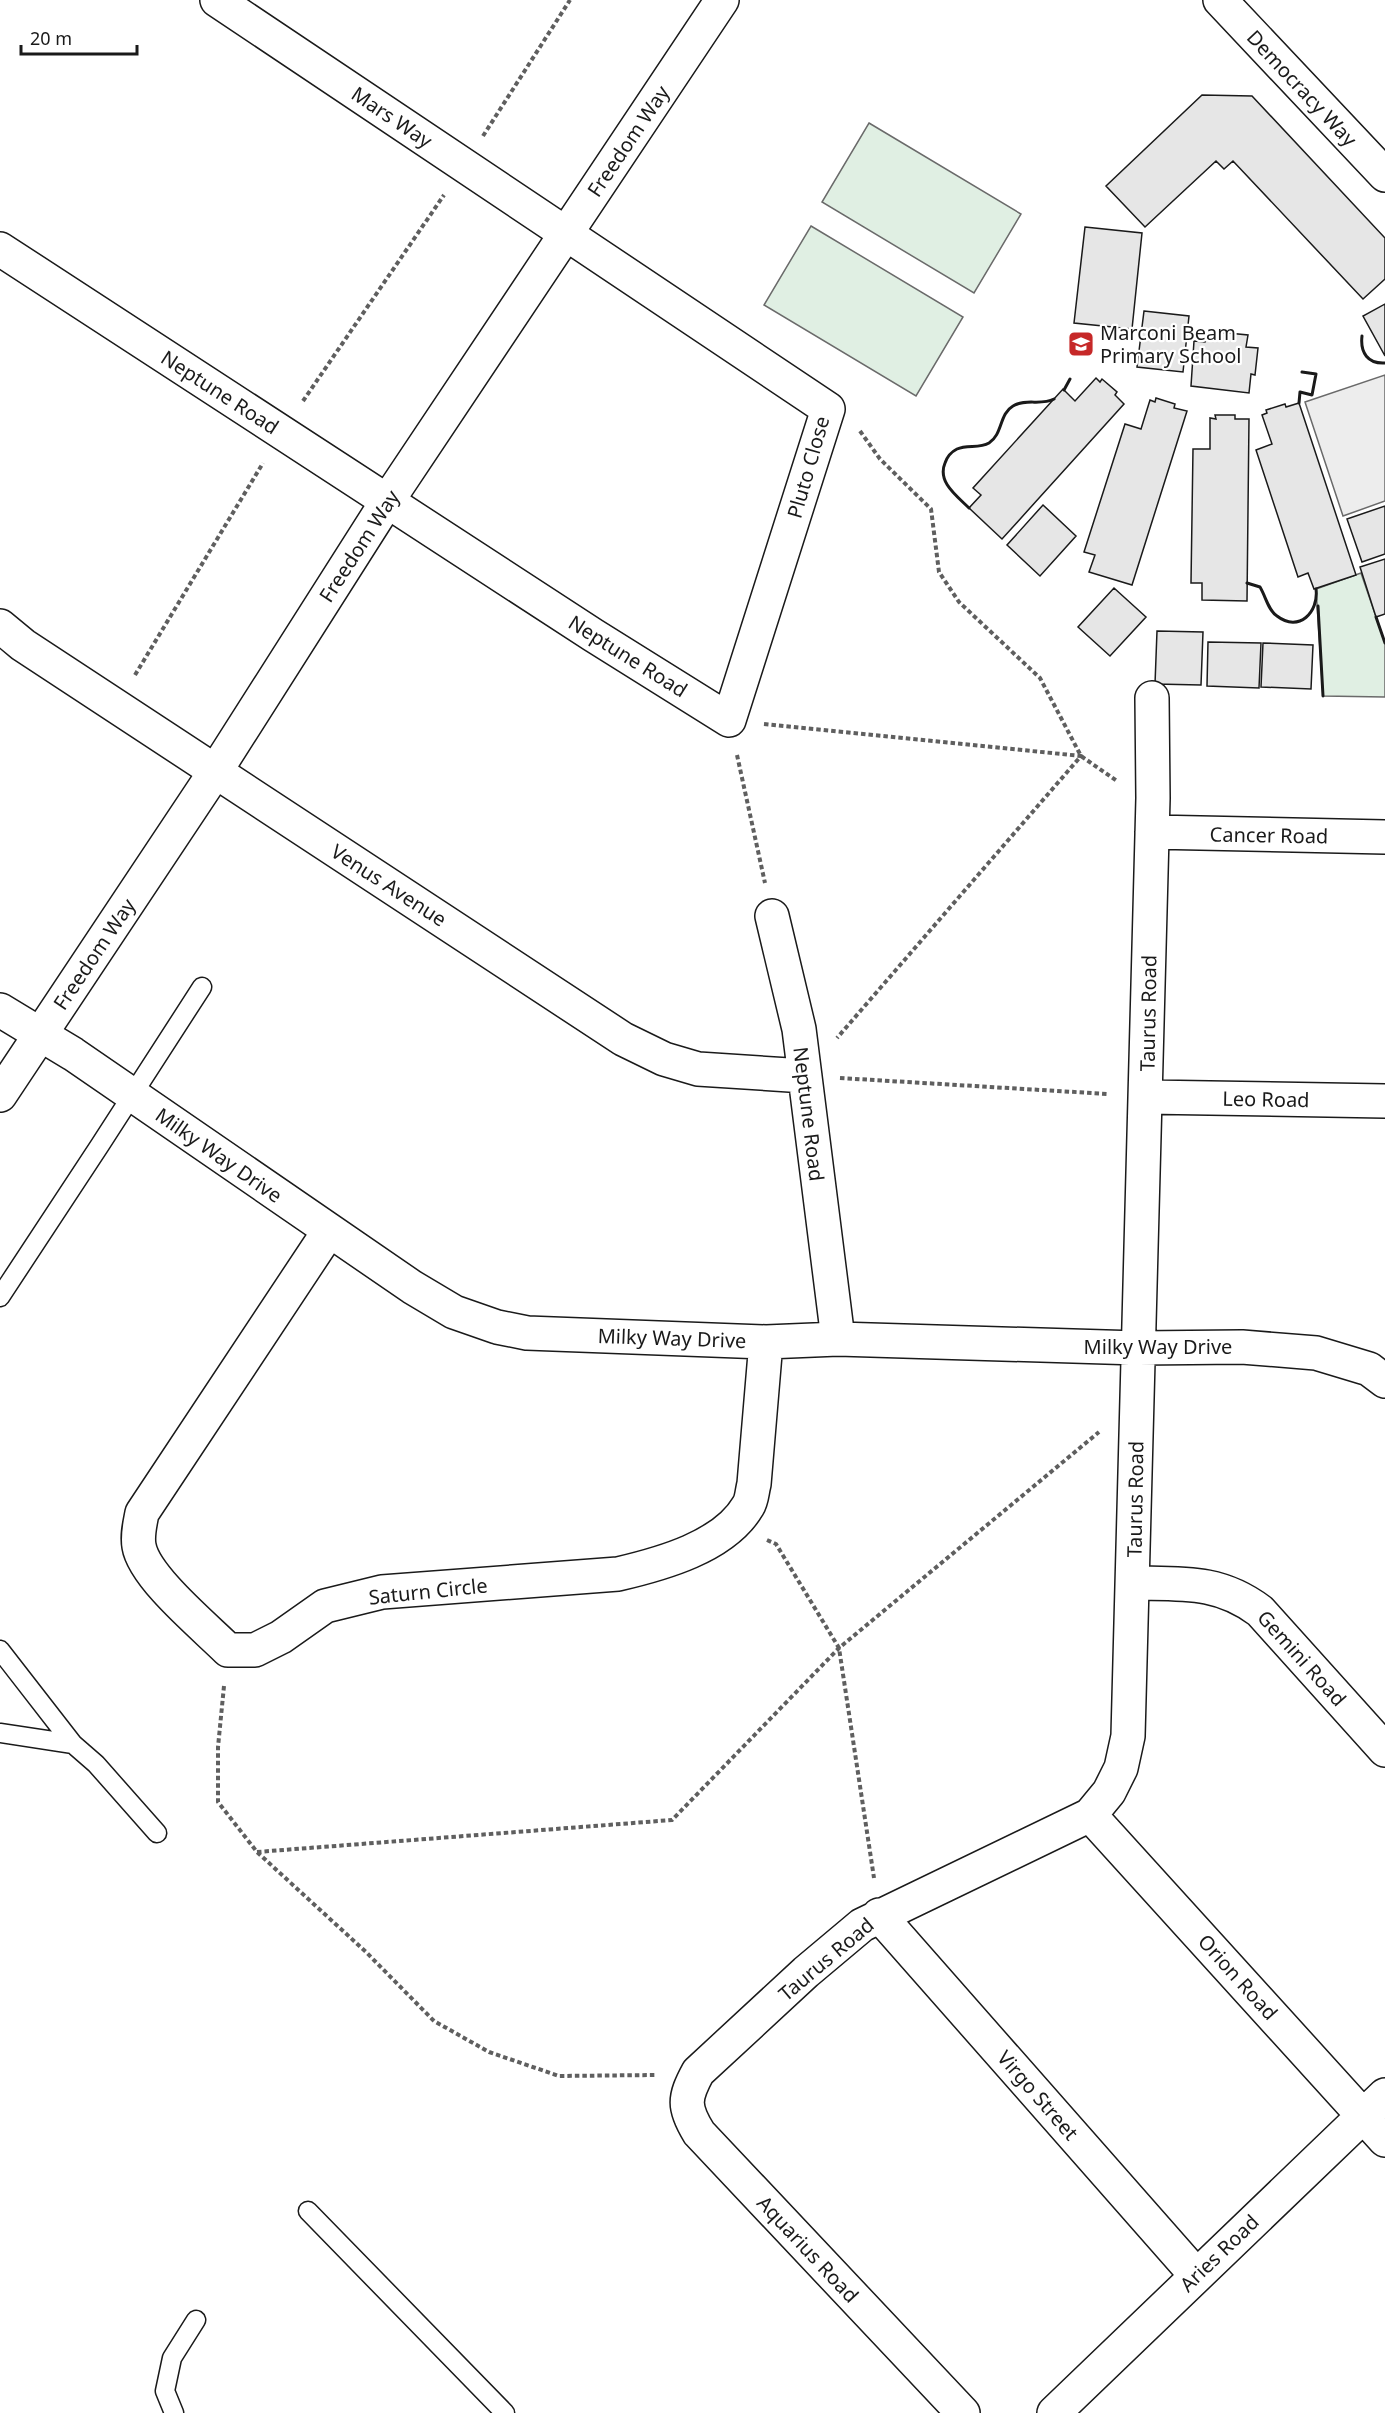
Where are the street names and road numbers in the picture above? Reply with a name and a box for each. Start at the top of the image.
street label: Democracy Way [1241,24,1364,153]
street label: Freedom Way [581,79,676,202]
street label: Mars Way [346,80,438,154]
street label: Neptune Road [156,344,284,440]
street label: Pluto Close [781,413,835,521]
street label: Freedom Way [313,484,406,607]
street label: Neptune Road [563,609,693,703]
street label: Cancer Road [1209,820,1329,850]
street label: Venus Avenue [326,838,452,932]
street label: Freedom Way [47,892,142,1015]
street label: Taurus Road [1133,954,1163,1072]
street label: Neptune Road [787,1045,831,1183]
street label: Leo Road [1222,1085,1310,1113]
street label: Milky Way Drive [150,1101,288,1209]
street label: Milky Way Drive [597,1322,747,1354]
street label: Milky Way Drive [1084,1333,1232,1360]
street label: Taurus Road [1120,1440,1150,1558]
street label: Saturn Circle [367,1571,489,1611]
street label: Gemini Road [1252,1604,1352,1712]
street label: Taurus Road [773,1911,879,2007]
street label: Orion Road [1192,1928,1284,2026]
street label: Virgo Street [992,2044,1084,2146]
street label: Aquarius Road [751,2190,865,2308]
street label: Aries Road [1174,2208,1264,2298]

